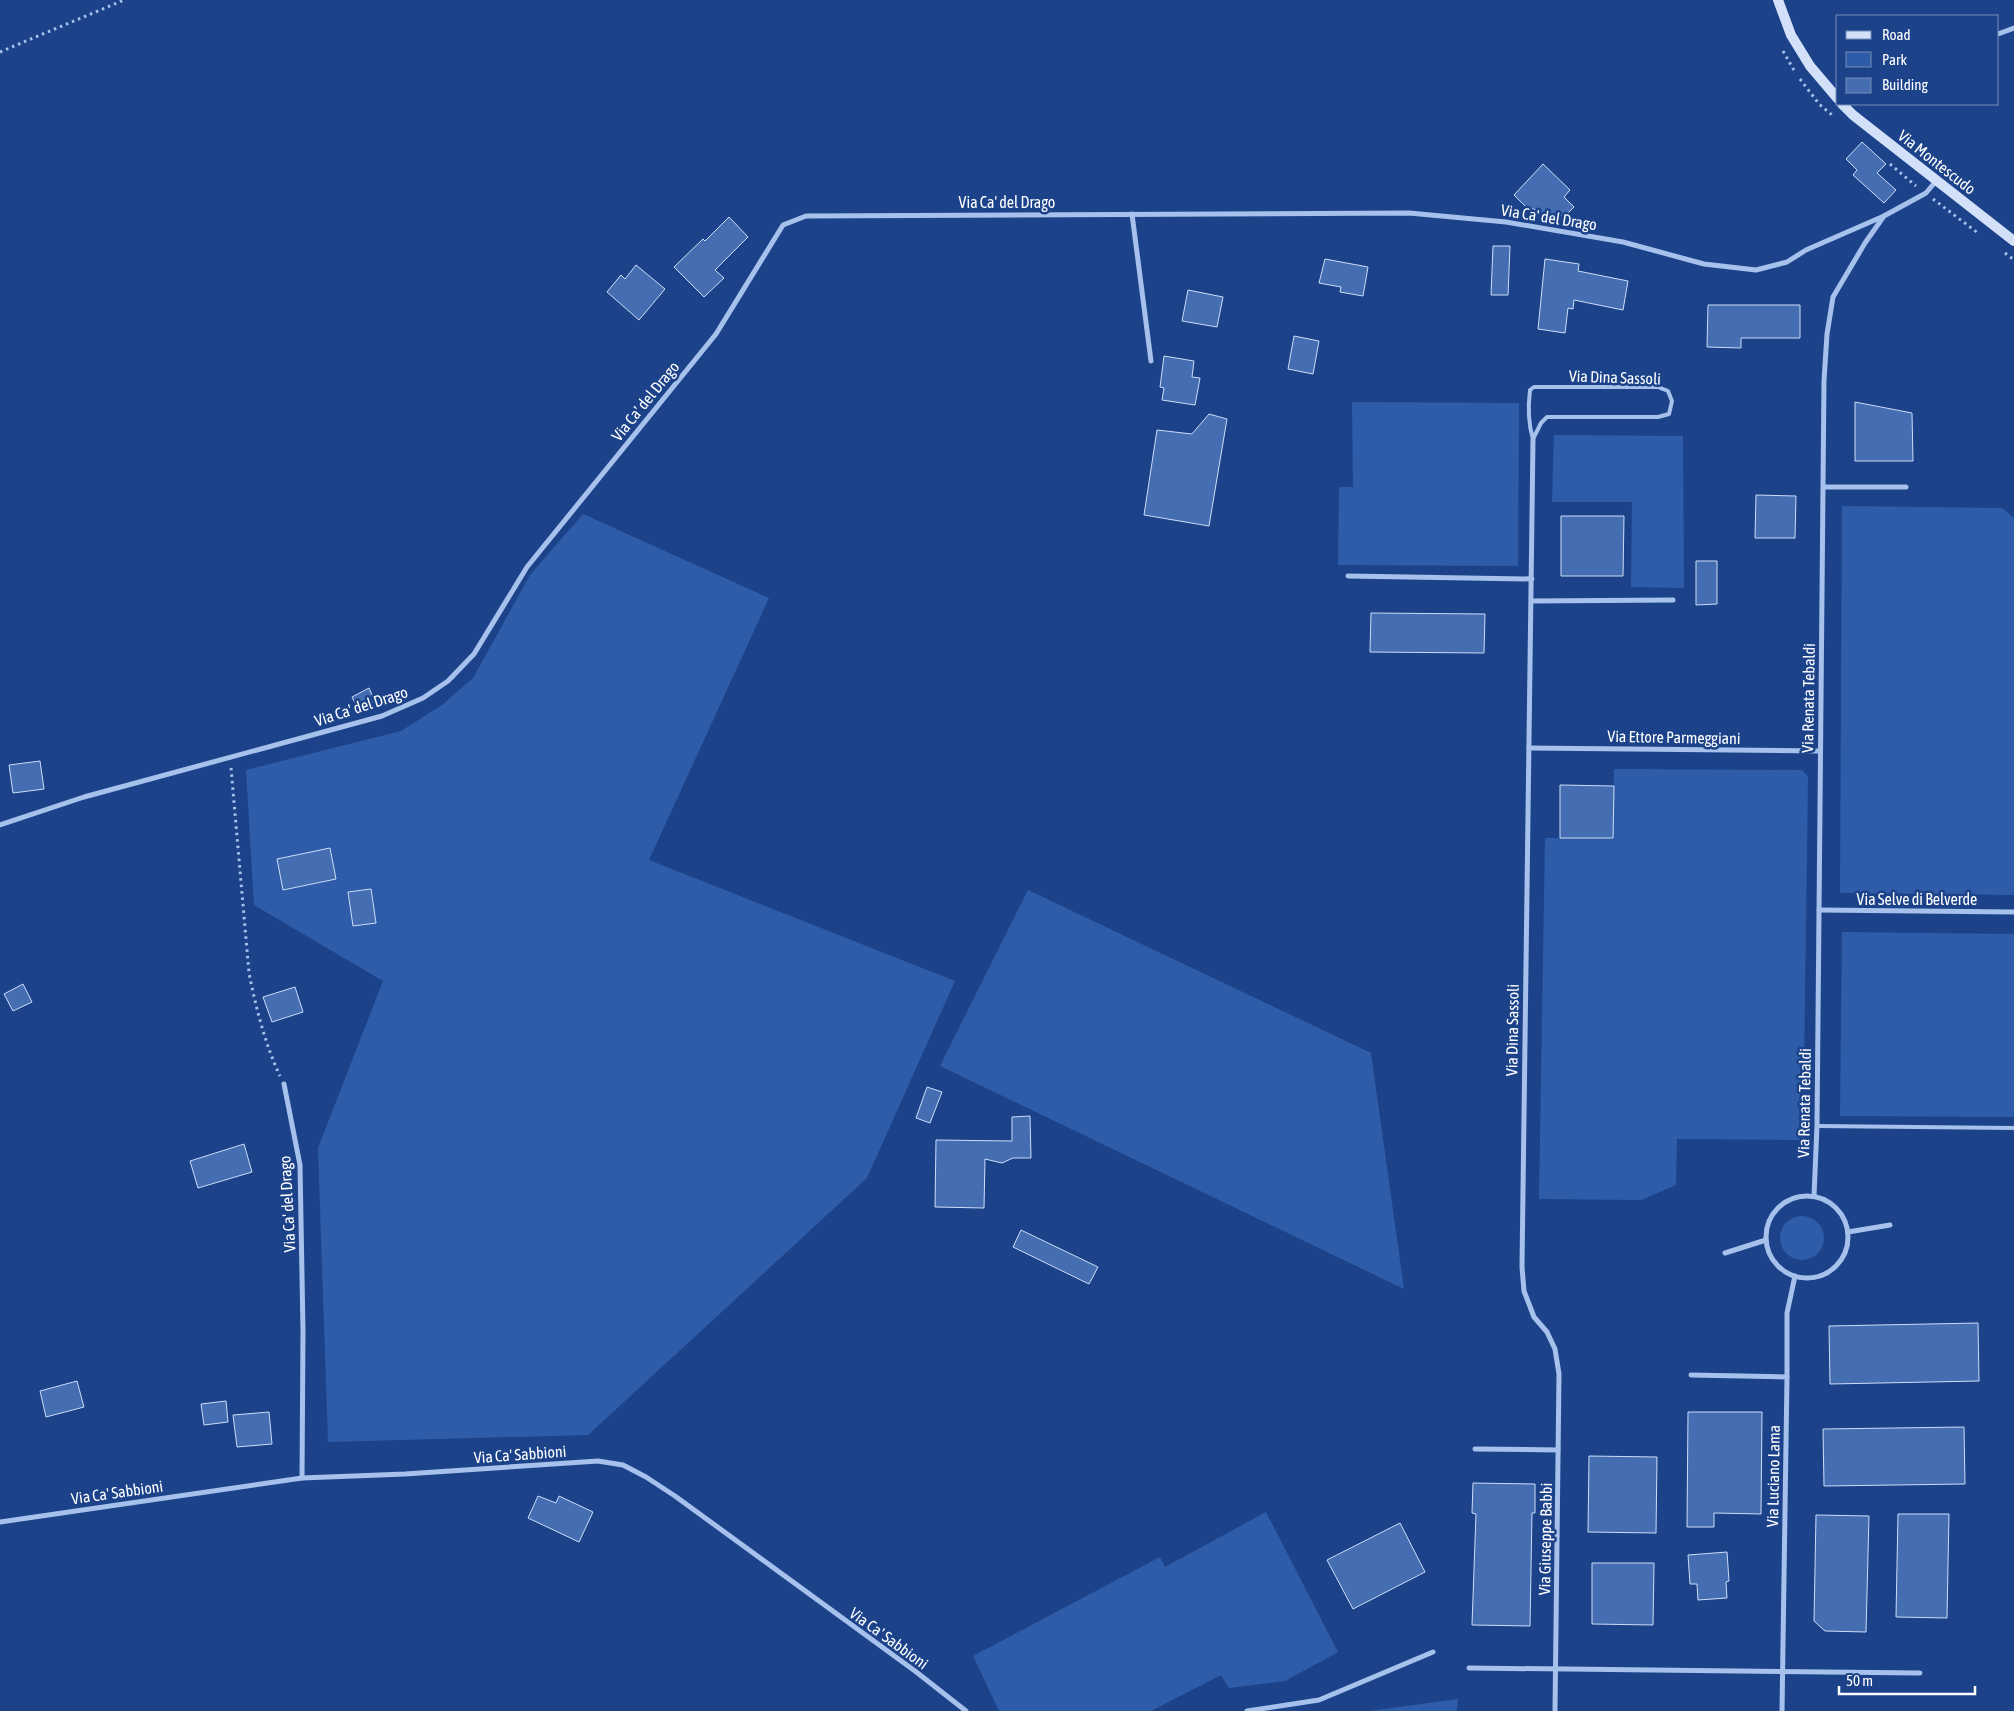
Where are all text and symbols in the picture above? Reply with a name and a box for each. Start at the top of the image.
legend [1836,15,1999,105]
text: Road [1882,26,1911,43]
text: Park [1882,51,1907,68]
text: Building [1882,76,1928,93]
street label: Via Montescudo [1895,126,1979,198]
street label: Via Ca' del Drago [959,193,1055,212]
street label: Via Ca' del Drago [1500,201,1598,234]
street label: Via Ca' del Drago [608,358,683,445]
street label: Via Dina Sassoli [1569,366,1661,388]
street label: Via Renata Tebaldi [1798,643,1818,753]
street label: Via Ca' del Drago [312,682,410,730]
street label: Via Ettore Parmeggiani [1607,727,1741,748]
street label: Via Selve di Belverde [1857,890,1977,908]
street label: Via Dina Sassoli [1502,984,1522,1076]
street label: Via Renata Tebaldi [1794,1048,1814,1158]
street label: Via Ca' del Drago [275,1155,300,1253]
street label: Via Luciano Lama [1763,1425,1783,1527]
street label: Via Ca' Sabbioni [473,1442,567,1466]
street label: Via Ca' Sabbioni [70,1477,164,1507]
street label: Via Giuseppe Babbi [1535,1483,1556,1595]
street label: Via Ca' Sabbioni [846,1604,932,1672]
scale bar [1839,1664,1975,1696]
text: 50 m [1846,1672,1873,1689]

